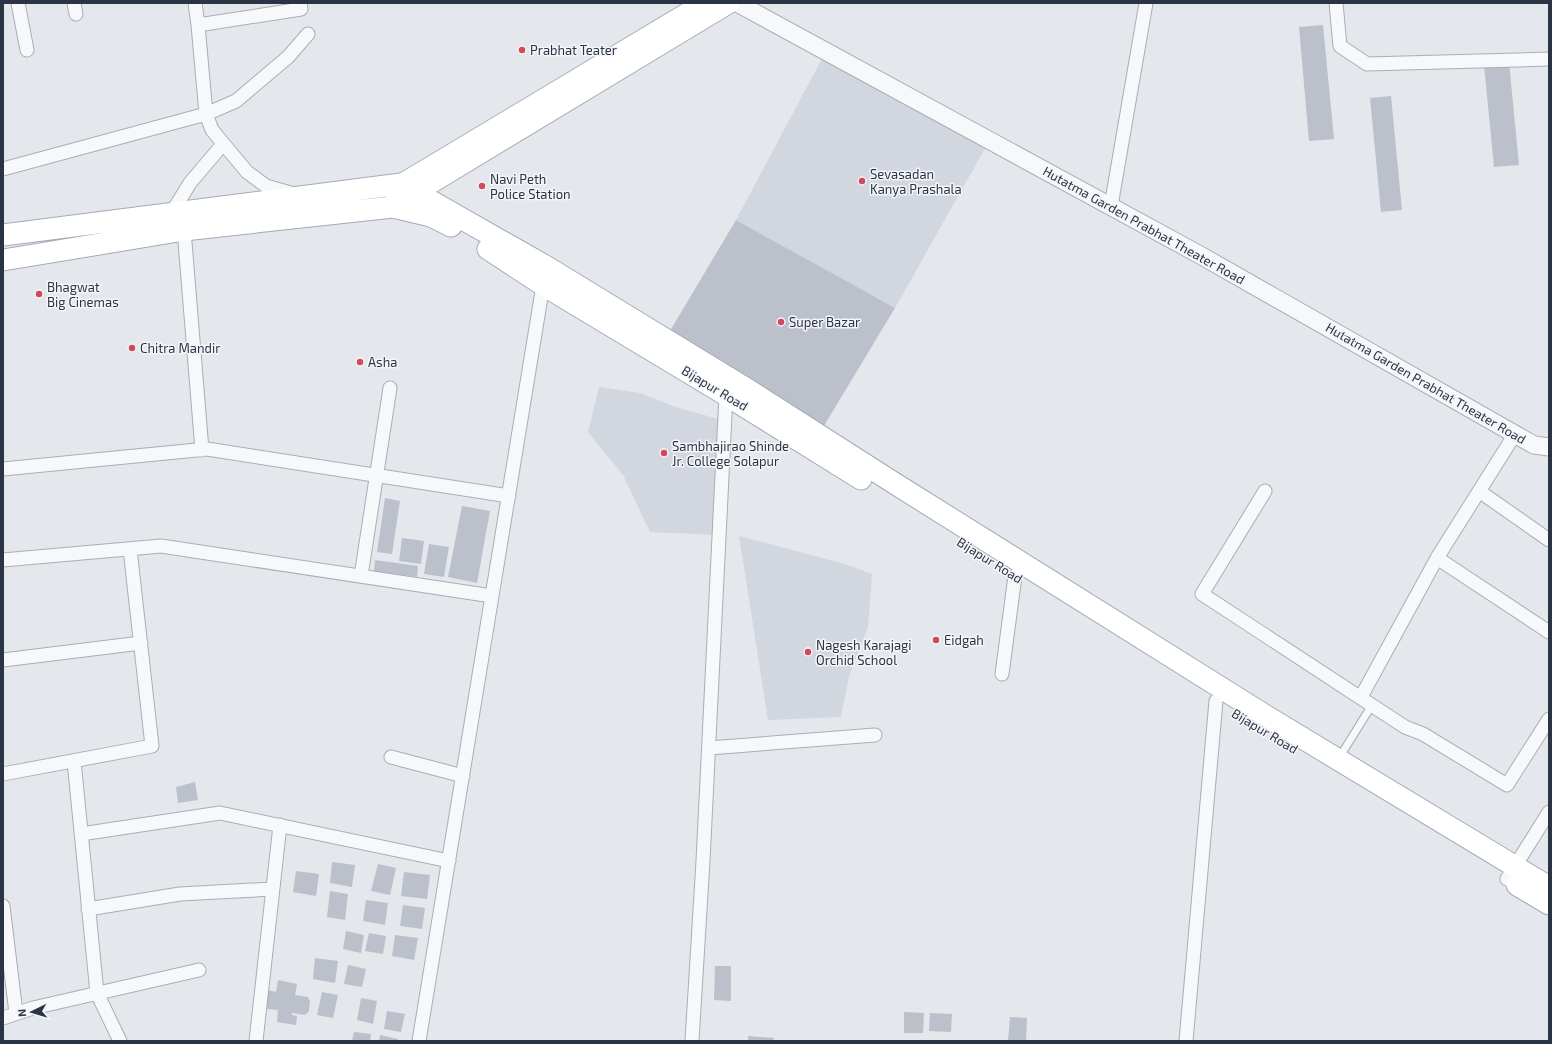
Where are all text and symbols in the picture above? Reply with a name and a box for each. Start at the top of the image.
place label: Prabhat Teater [530,42,617,58]
marker: Prabhat Teater [517,45,527,55]
street label: Hutatma Garden Prabhat Theater Road [1040,163,1248,287]
place label: Sevasadan Kanya Prashala [870,166,962,197]
place label: Navi Peth Police Station [490,171,571,202]
marker: Sevasadan Kanya Prashala [857,176,867,186]
marker: Navi Peth Police Station [477,181,487,191]
place label: Bhagwat Big Cinemas [47,279,119,310]
marker: Bhagwat Big Cinemas [34,289,44,299]
place label: Super Bazar [789,314,860,330]
marker: Super Bazar [776,317,786,327]
street label: Hutatma Garden Prabhat Theater Road [1323,319,1529,447]
place label: Chitra Mandir [140,340,220,356]
marker: Chitra Mandir [127,343,137,353]
place label: Asha [368,354,397,370]
marker: Asha [355,357,365,367]
street label: Bijapur Road [679,362,751,414]
place label: Sambhajirao Shinde Jr. College Solapur [672,438,789,469]
marker: Sambhajirao Shinde Jr. College Solapur [659,448,669,458]
street label: Bijapur Road [954,534,1026,586]
place label: Eidgah [944,632,984,648]
marker: Eidgah [931,635,941,645]
place label: Nagesh Karajagi Orchid School [816,637,912,668]
marker: Nagesh Karajagi Orchid School [803,647,813,657]
street label: Bijapur Road [1229,705,1301,757]
north arrow [12,992,52,1032]
text: N [15,1008,28,1017]

